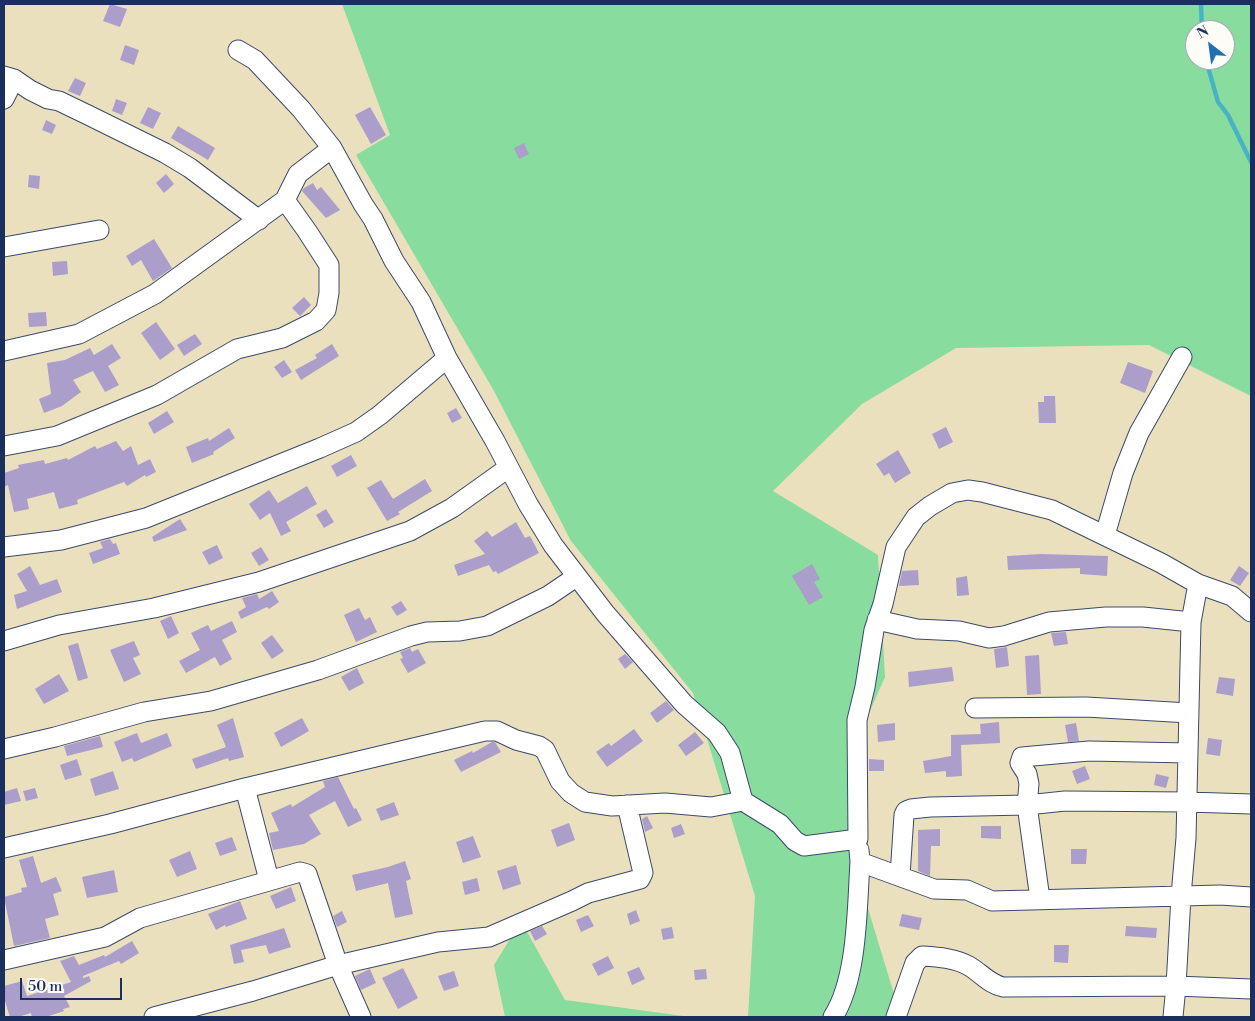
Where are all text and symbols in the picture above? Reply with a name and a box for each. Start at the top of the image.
north arrow [1185,20,1235,70]
text: N [1194,22,1212,43]
scale bar [22,968,125,1000]
text: 50 m [28,977,62,996]

